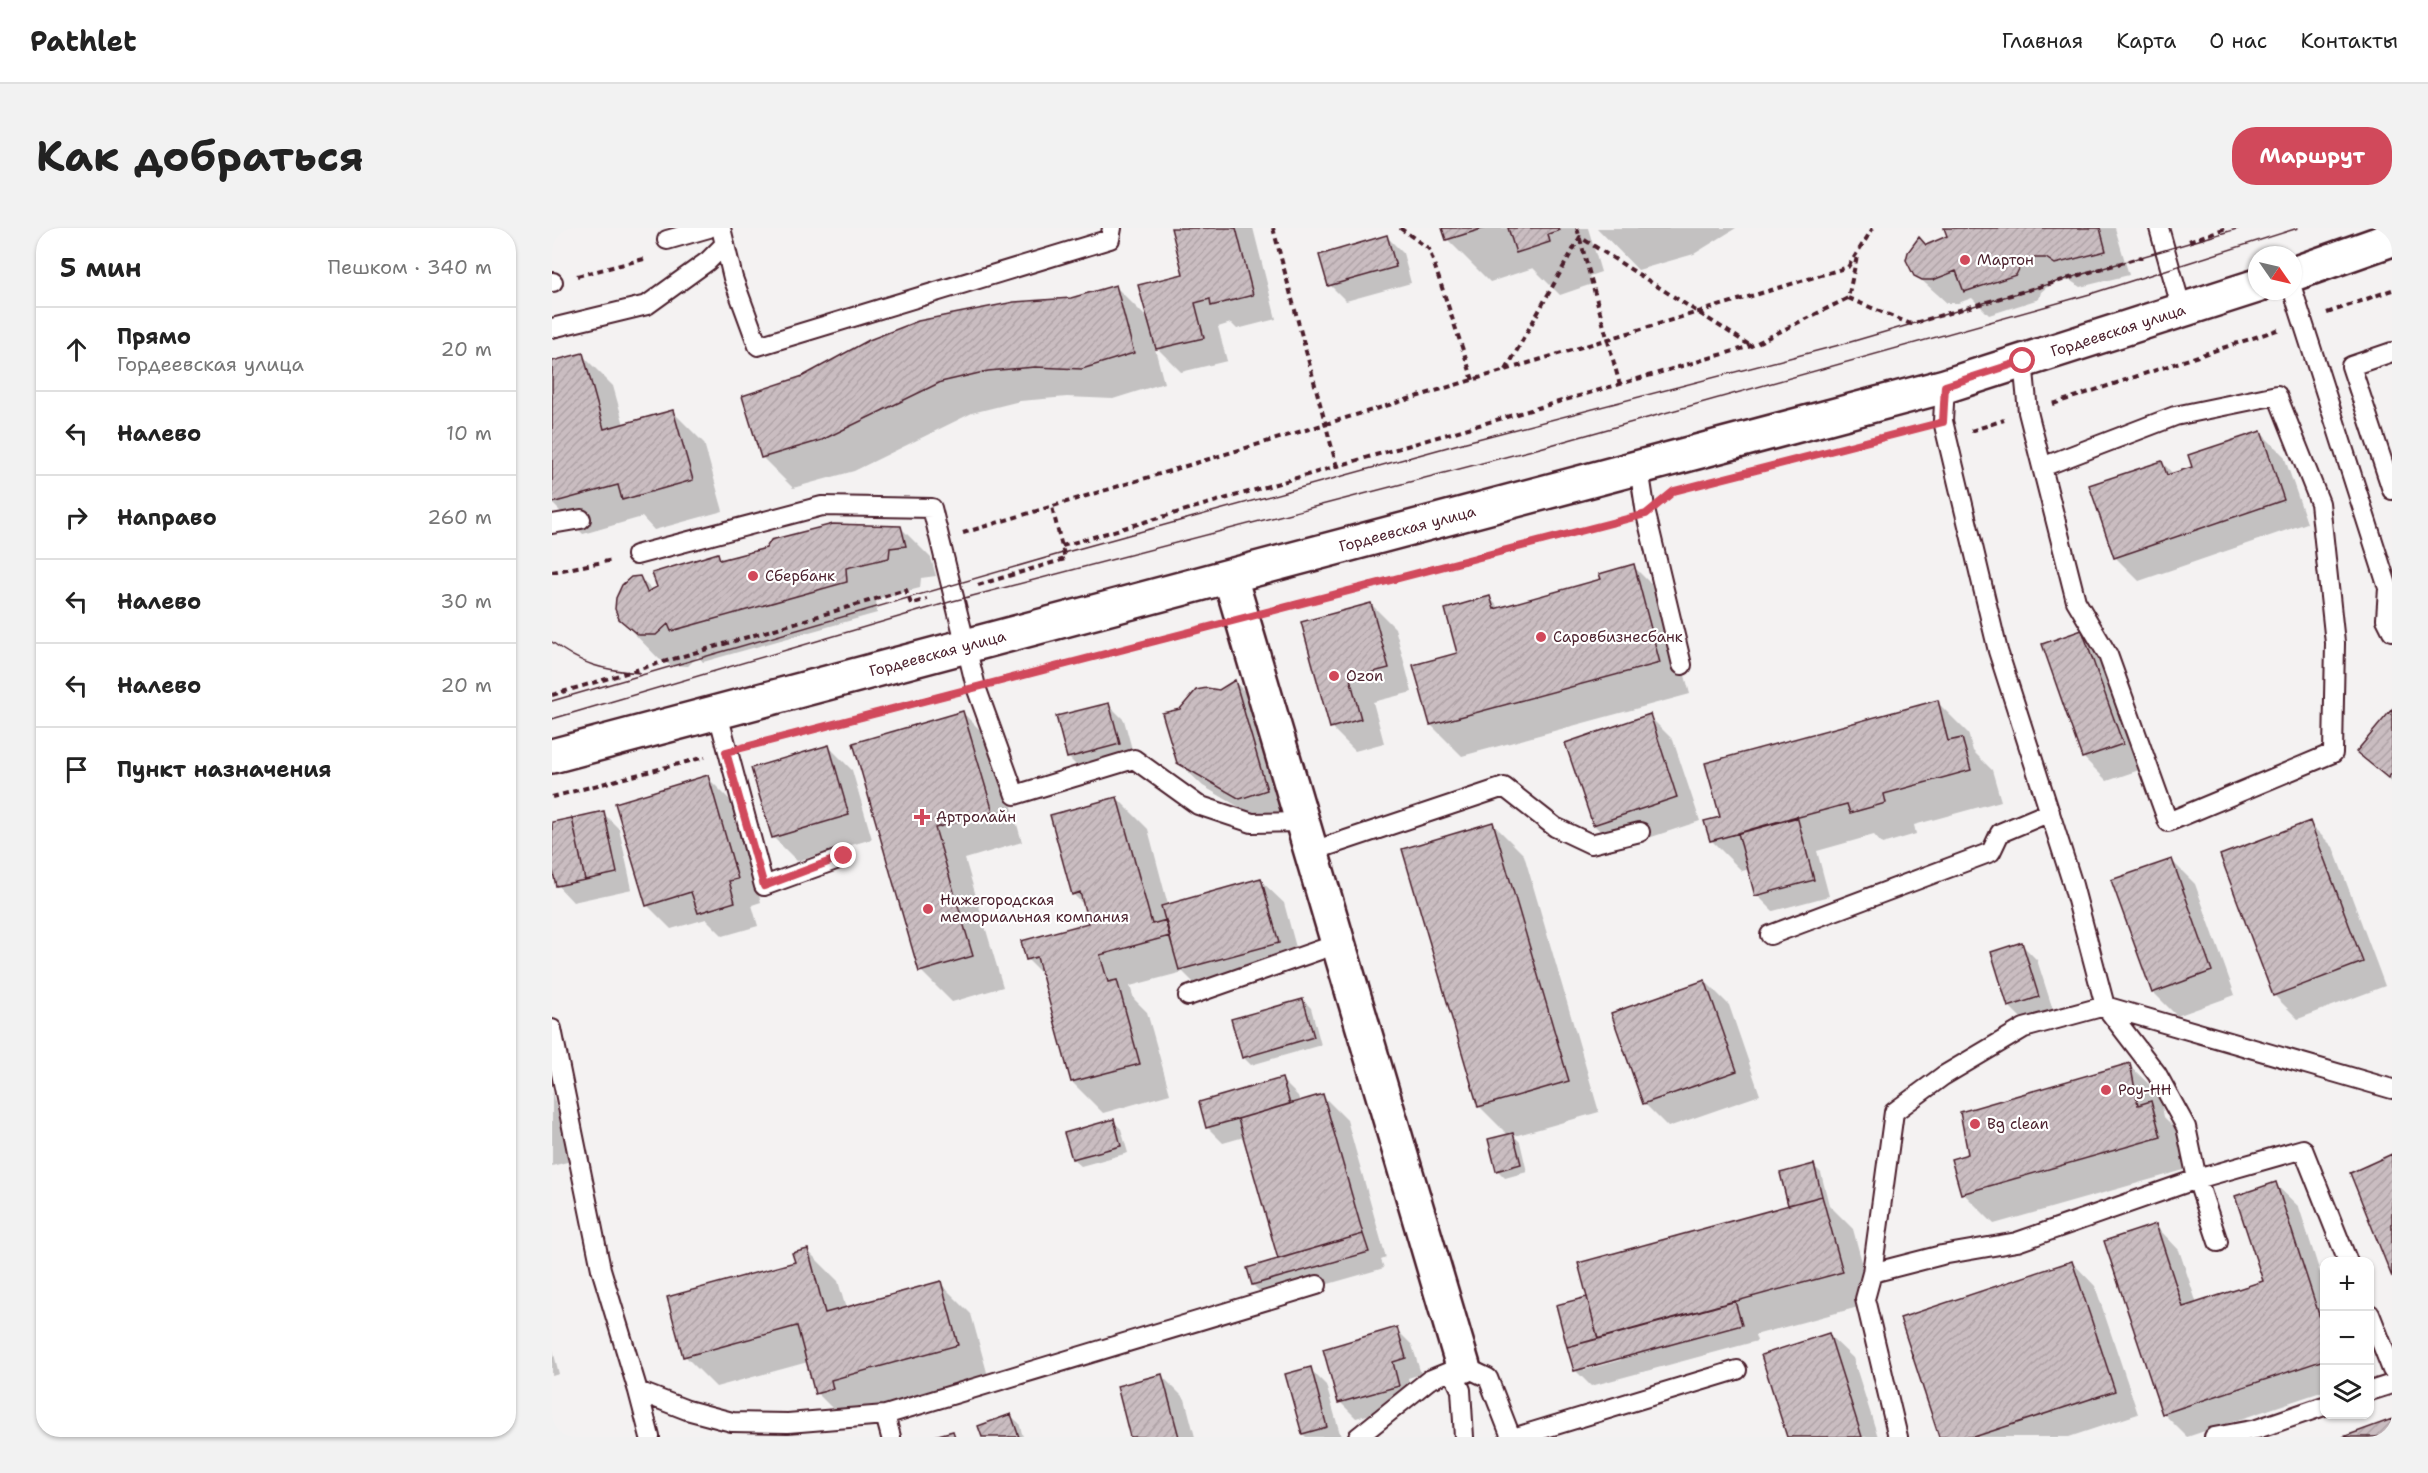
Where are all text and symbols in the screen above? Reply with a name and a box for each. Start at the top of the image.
text: Pathlet [30,22,137,60]
text: Главная [2002,27,2083,55]
text: Карта [2116,27,2176,55]
text: О нас [2209,27,2267,55]
text: Контакты [2300,27,2398,55]
button: Маршрут [2232,127,2392,185]
text: Как добраться [36,128,364,184]
north arrow [2248,246,2302,300]
text: 5 мин [60,250,141,285]
place label: Мартон [1977,250,2034,270]
marker: Мартон [1958,253,1972,267]
text: Пешком · 340 m [328,254,492,280]
street label: Гордеевская улица [2048,299,2189,361]
text: Прямо [117,322,191,351]
icon: ahead [60,333,93,366]
text: 20 m [441,336,492,362]
route start [2009,347,2035,373]
text: Гордеевская улица [117,351,304,377]
icon: left [60,417,93,450]
text: Налево [117,419,201,448]
text: 10 m [446,420,492,446]
icon: right [60,501,93,534]
street label: Гордеевская улица [1337,501,1478,557]
text: Направо [117,503,217,532]
text: 260 m [427,504,492,530]
place label: Сбербанк [765,566,835,586]
marker: Сбербанк [746,569,760,583]
icon: left [60,585,93,618]
text: Налево [117,587,201,616]
text: 30 m [440,588,492,614]
street label: Гордеевская улица [867,626,1009,681]
place label: Саровбизнесбанк [1553,627,1683,647]
marker: Саровбизнесбанк [1534,630,1548,644]
place label: Ozon [1346,666,1383,686]
icon: left [60,669,93,702]
marker: Ozon [1327,669,1341,683]
text: Налево [117,671,201,700]
text: 20 m [441,672,492,698]
icon: arrive [60,753,93,786]
text: Пункт назначения [117,755,331,784]
place label: Артролайн [936,807,1016,827]
marker: Артролайн [913,808,931,826]
route end [830,842,856,868]
place label: Нижегородская мемориальная компания [940,890,1129,927]
marker: Нижегородская мемориальная компания [921,902,935,916]
place label: Роу-НН [2118,1080,2172,1100]
marker: Роу-НН [2099,1083,2113,1097]
place label: Bg clean [1987,1114,2049,1134]
marker: Bg clean [1968,1117,1982,1131]
map controls [2320,1257,2374,1419]
button: + [2320,1257,2374,1311]
button: − [2320,1311,2374,1365]
button: layers [2320,1365,2374,1419]

